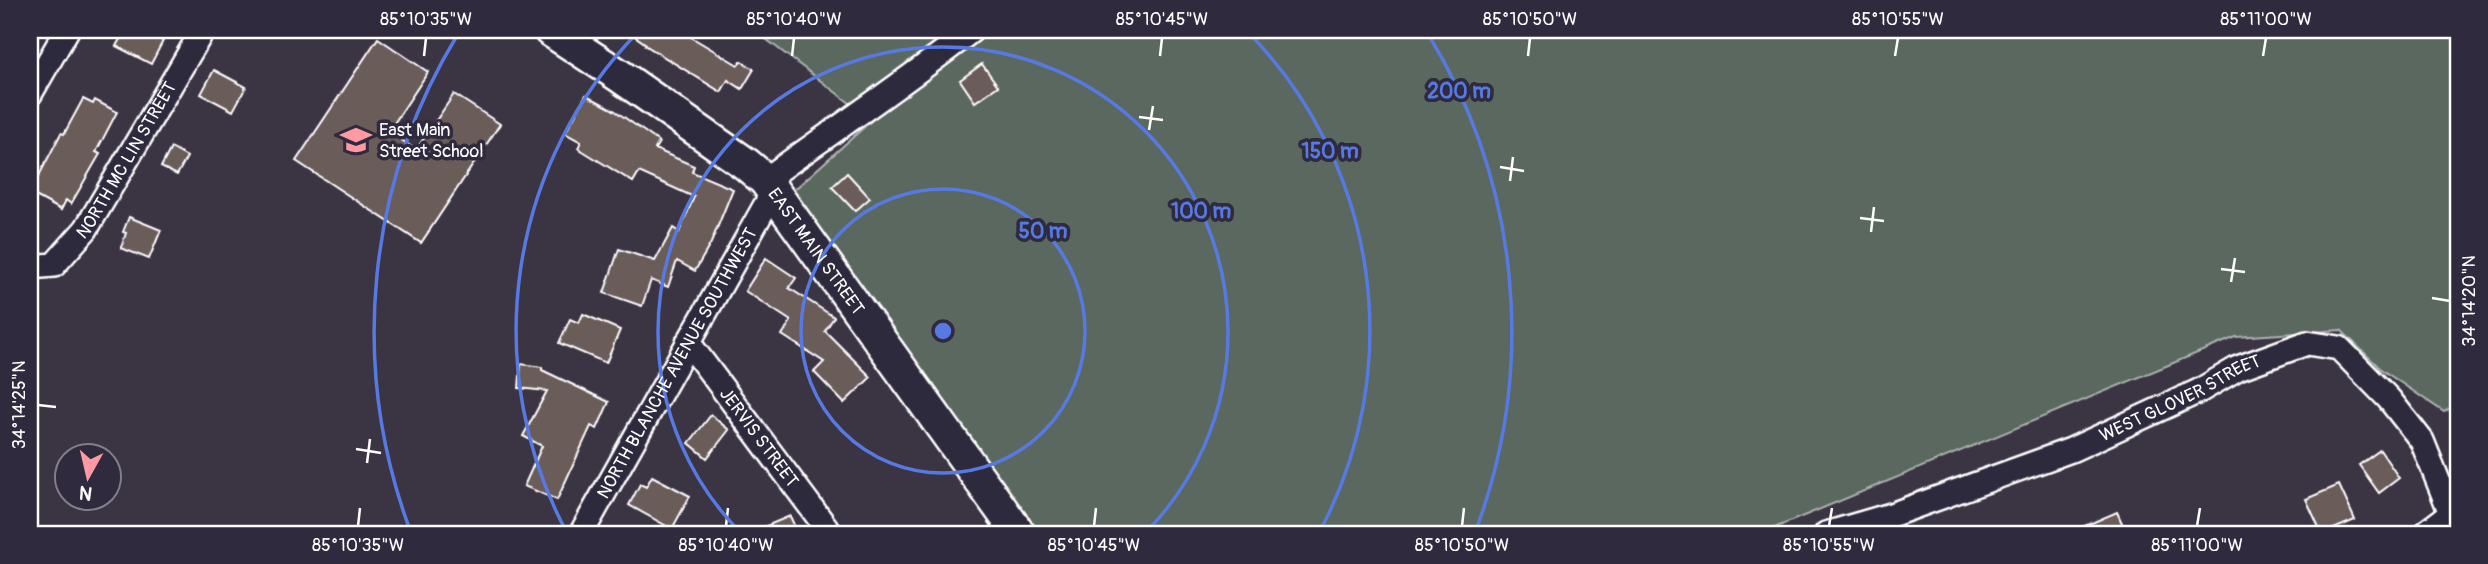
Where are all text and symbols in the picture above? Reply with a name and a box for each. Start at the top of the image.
text: 85°10'35"W [380,8,472,31]
text: 85°10'40"W [746,8,842,31]
text: 85°10'45"W [1116,8,1208,31]
text: 85°10'50"W [1483,8,1577,31]
text: 85°10'55"W [1852,8,1944,31]
text: 85°11'00"W [2220,8,2312,31]
street label: NORTH MC LIN STREET [71,78,182,244]
text: 200 m [1427,78,1491,105]
place label: East Main Street School [379,119,483,163]
school or university icon: East Main Street School [339,123,373,157]
text: 150 m [1301,138,1359,165]
street label: EAST MAIN STREET [763,183,869,319]
text: 100 m [1171,198,1231,225]
text: 50 m [1019,218,1068,245]
street label: NORTH BLANCHE AVENUE SOUTHWEST [592,224,762,503]
text: 34°14'20"N [2458,255,2481,347]
centre of rings [931,319,955,343]
street label: WEST GLOVER STREET [2096,349,2264,447]
text: 34°14'25"N [8,361,31,449]
street label: JERVIS STREET [714,383,804,492]
north arrow [52,442,122,512]
text: N [78,480,94,506]
text: 85°10'35"W [312,534,404,557]
text: 85°10'40"W [678,534,774,557]
text: 85°10'45"W [1048,534,1140,557]
text: 85°10'50"W [1415,534,1509,557]
text: 85°10'55"W [1783,534,1875,557]
text: 85°11'00"W [2151,534,2243,557]

